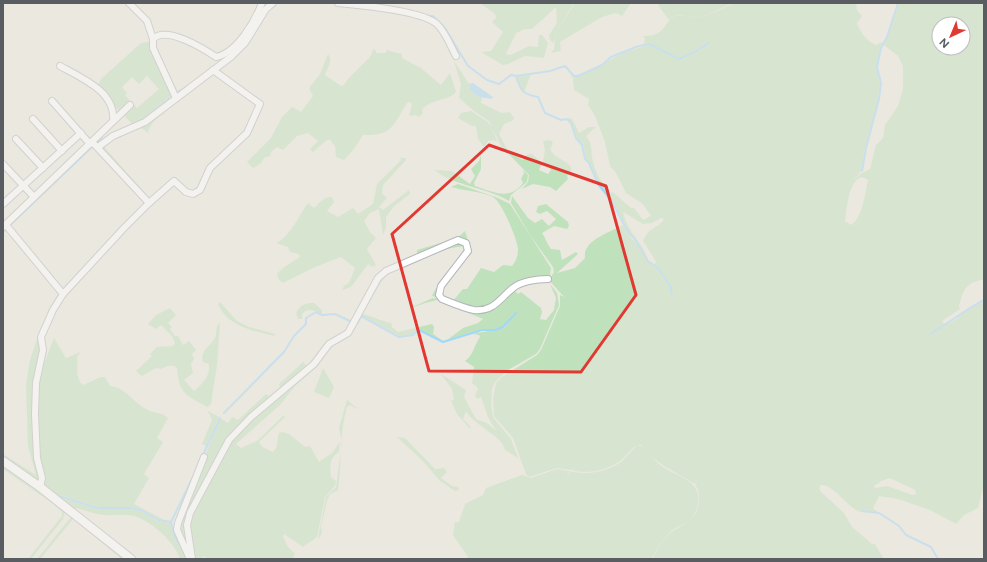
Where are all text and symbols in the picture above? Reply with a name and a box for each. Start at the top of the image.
north arrow [931,16,971,56]
text: N [937,35,952,50]

